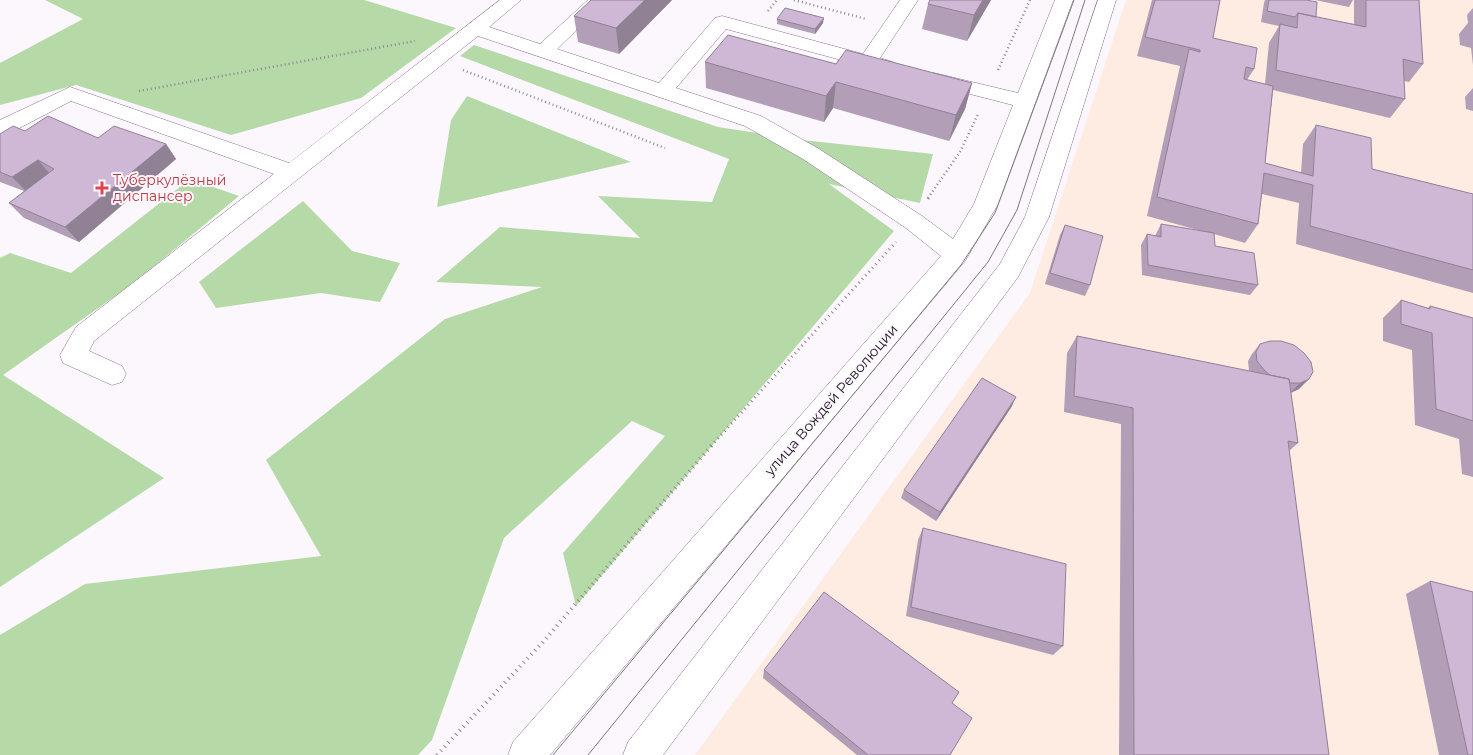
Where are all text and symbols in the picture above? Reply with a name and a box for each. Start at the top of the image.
place label: Туберкулёзный диспансер [113,171,226,205]
marker: Туберкулёзный диспансер [95,181,109,195]
street label: улица Вождей Революции [760,321,902,480]

